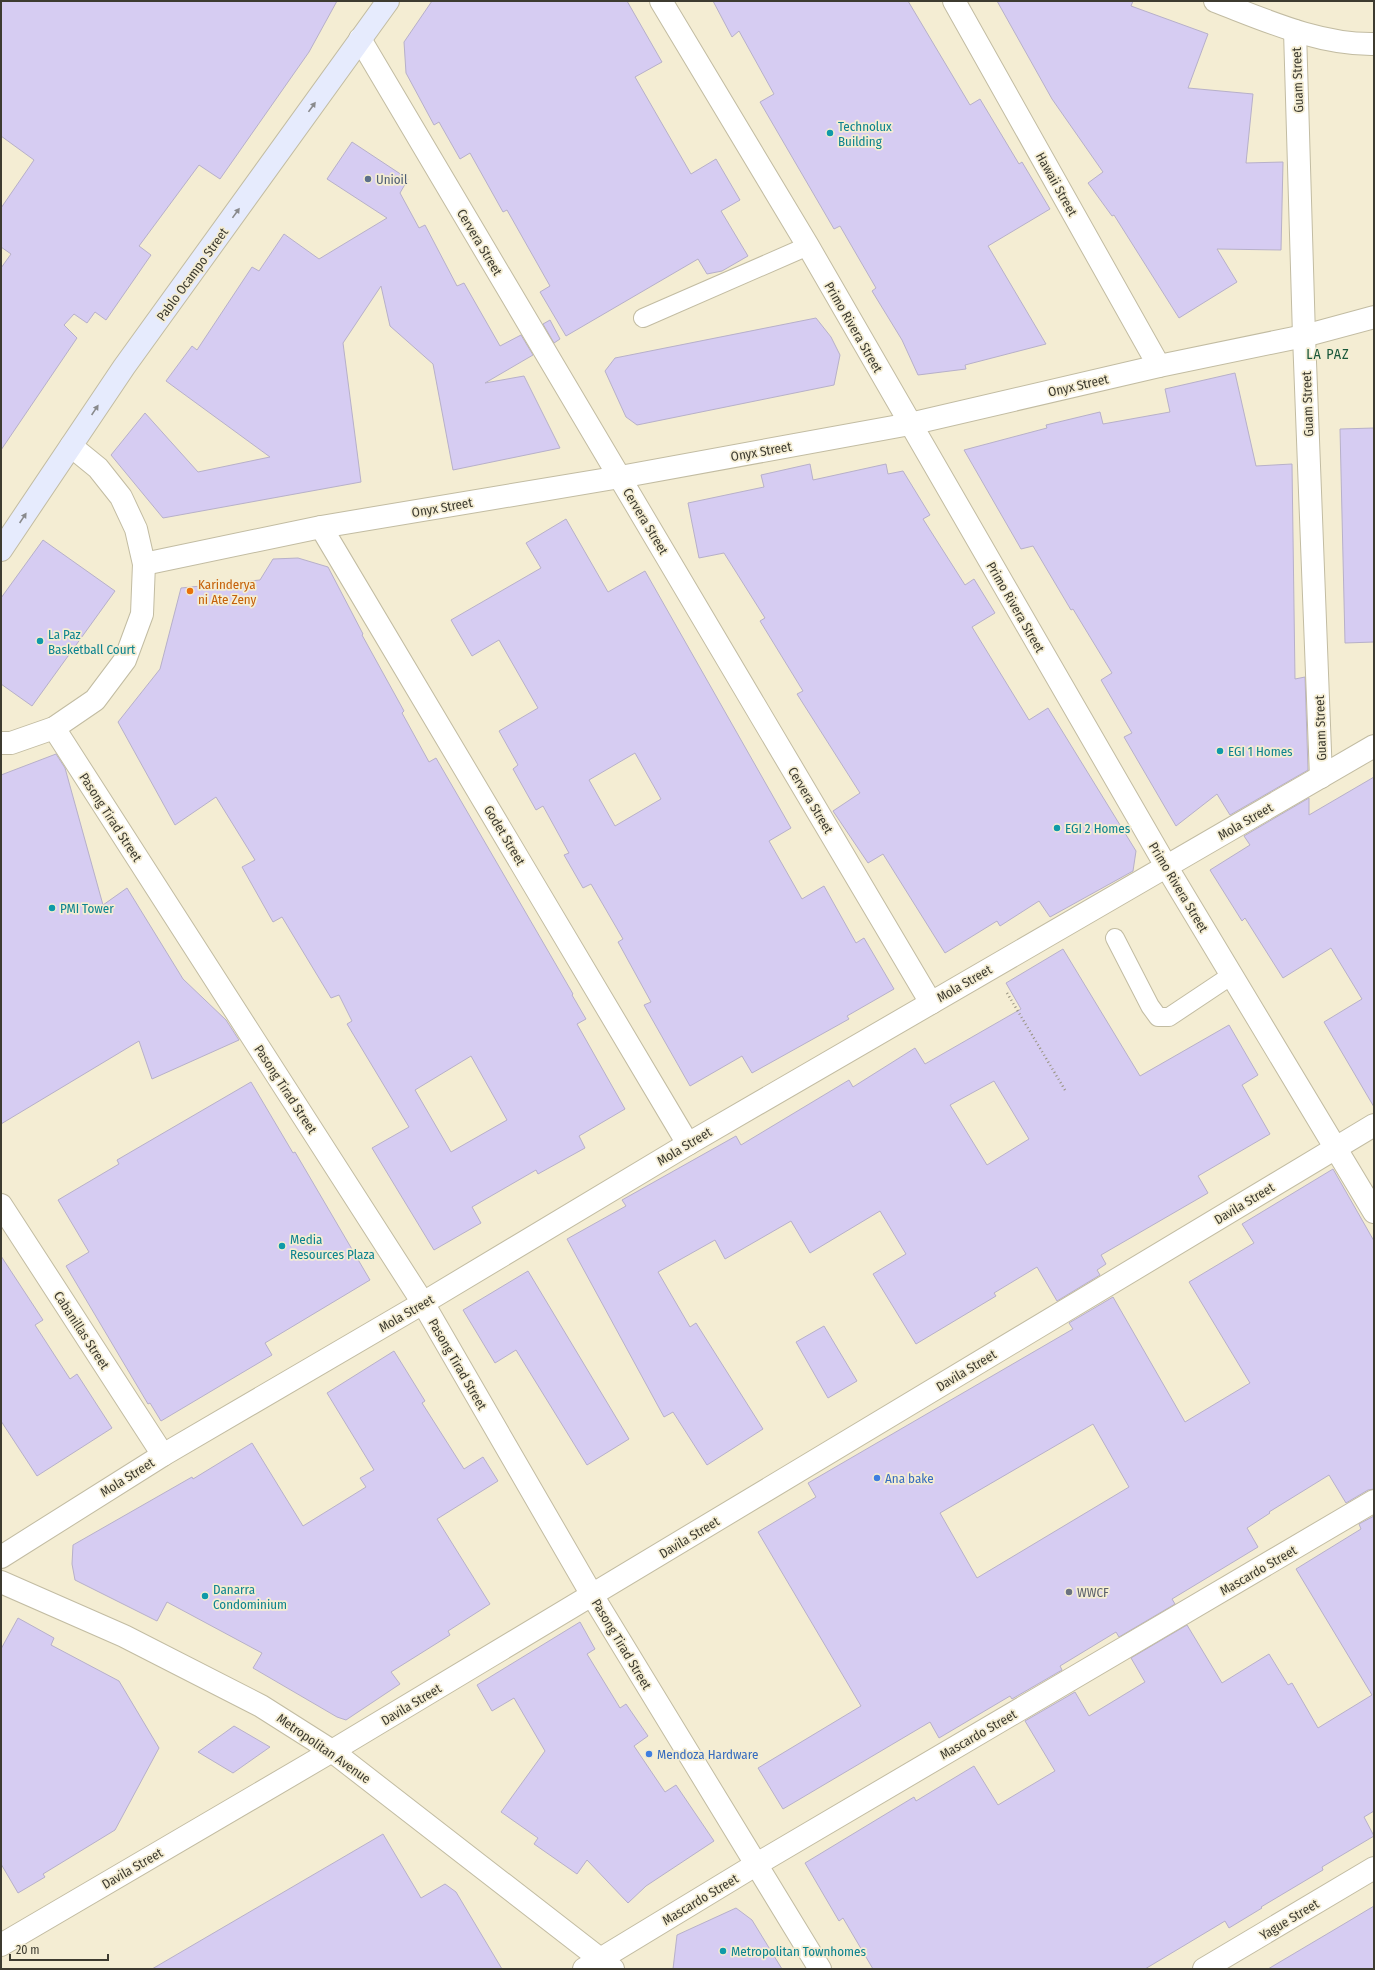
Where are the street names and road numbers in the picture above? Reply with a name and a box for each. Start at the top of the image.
street label: Guam Street [1289,46,1306,113]
street label: Hawaii Street [1033,150,1081,219]
street label: Cervera Street [454,206,506,279]
street label: Pablo Ocampo Street [154,224,232,324]
street label: Primo Rivera Street [821,279,886,376]
street label: Guam Street [1299,370,1316,437]
street label: Onyx Street [1046,371,1110,400]
street label: Onyx Street [730,439,793,464]
street label: Cervera Street [620,485,672,558]
street label: Onyx Street [411,495,474,520]
street label: Primo Rivera Street [983,559,1048,656]
street label: Guam Street [1312,694,1329,761]
street label: Cervera Street [785,764,837,837]
street label: Pasong Tirad Street [76,770,145,865]
street label: Mola Street [1215,799,1276,843]
street label: Godet Street [481,803,529,868]
street label: Primo Rivera Street [1146,840,1212,936]
street label: Mola Street [934,961,995,1005]
street label: Pasong Tirad Street [251,1042,320,1137]
street label: Mola Street [654,1124,715,1169]
street label: Davila Street [1211,1179,1278,1227]
street label: Cabanillas Street [51,1289,113,1373]
street label: Mola Street [376,1291,437,1335]
street label: Pasong Tirad Street [425,1316,490,1413]
street label: Davila Street [933,1346,1000,1394]
street label: Mola Street [97,1455,158,1500]
street label: Davila Street [656,1513,723,1561]
street label: Mascardo Street [1217,1542,1300,1598]
street label: Pasong Tirad Street [589,1596,655,1693]
street label: Davila Street [378,1680,445,1728]
street label: Mascardo Street [937,1706,1020,1762]
street label: Metropolitan Avenue [274,1710,373,1786]
street label: Davila Street [99,1845,166,1892]
street label: Mascardo Street [660,1871,742,1928]
street label: Yague Street [1257,1896,1322,1943]

